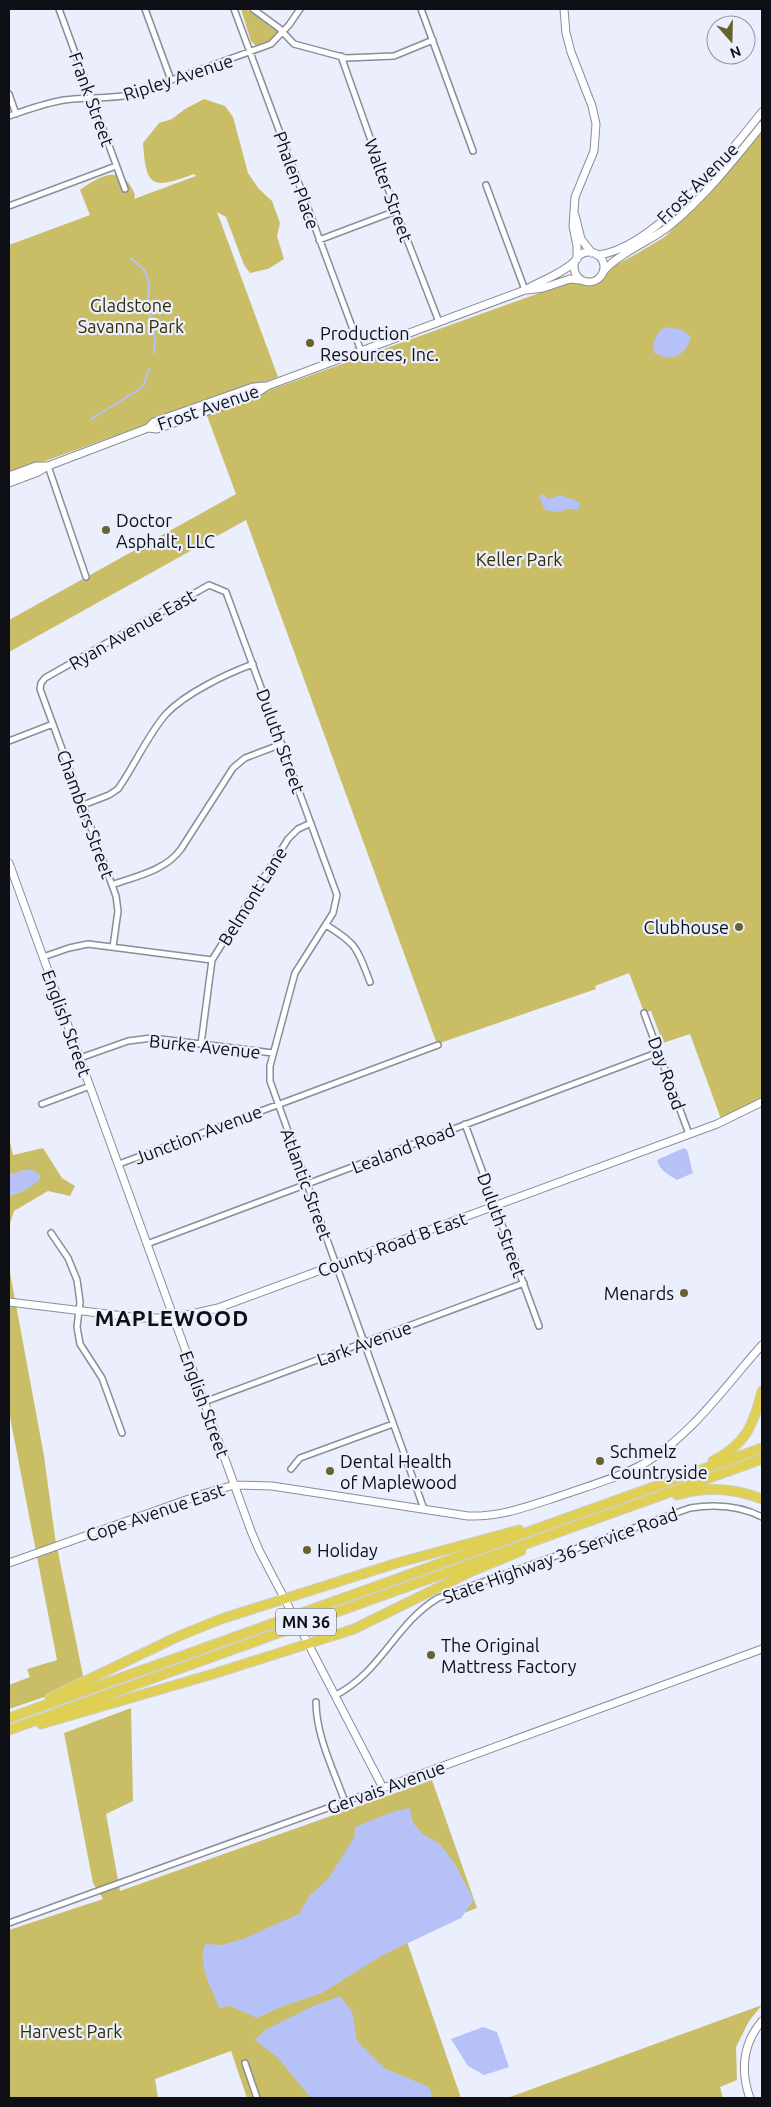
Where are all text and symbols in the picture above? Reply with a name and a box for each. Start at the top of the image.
north arrow [706,15,756,65]
text: N [728,43,743,62]
street label: Frank Street [66,49,118,149]
street label: Ripley Avenue [121,50,235,104]
street label: Phalen Place [270,128,324,232]
street label: Walter Street [361,136,417,244]
street label: Frost Avenue [652,138,742,228]
park label: Gladstone Savanna Park [78,295,184,336]
place label: Production Resources, Inc. [320,323,439,364]
marker: Production Resources, Inc. [304,337,316,349]
street label: Frost Avenue [155,380,261,434]
place label: Doctor Asphalt, LLC [116,510,215,551]
marker: Doctor Asphalt, LLC [100,524,112,536]
park label: Keller Park [476,549,562,569]
street label: Ryan Avenue East [65,585,199,673]
street label: Duluth Street [253,686,309,796]
street label: Chambers Street [53,747,119,881]
street label: Belmont Lane [214,843,290,949]
place label: Clubhouse [644,917,729,937]
marker: Clubhouse [733,921,745,933]
street label: English Street [38,967,96,1079]
street label: Burke Avenue [148,1030,262,1062]
street label: Day Road [645,1034,689,1112]
street label: Junction Avenue [131,1101,265,1167]
street label: Lealand Road [349,1119,457,1177]
street label: Atlantic Street [278,1125,336,1243]
street label: Duluth Street [474,1170,530,1280]
street label: County Road B East [315,1208,469,1280]
place label: Menards [604,1283,674,1303]
marker: Menards [678,1287,690,1299]
district label: MAPLEWOOD [95,1305,249,1330]
street label: Lark Avenue [314,1317,414,1369]
street label: English Street [176,1348,234,1460]
place label: Schmelz Countryside [610,1441,708,1482]
place label: Dental Health of Maplewood [340,1451,457,1492]
marker: Schmelz Countryside [594,1455,606,1467]
marker: Dental Health of Maplewood [324,1465,336,1477]
street label: Cope Avenue East [83,1479,227,1545]
street label: State Highway 36 Service Road [440,1503,680,1607]
place label: Holiday [317,1540,378,1560]
marker: Holiday [301,1544,313,1556]
road number: MN 36 [276,1608,336,1635]
place label: The Original Mattress Factory [441,1635,577,1676]
marker: The Original Mattress Factory [425,1649,437,1661]
street label: Gervais Avenue [324,1756,448,1818]
park label: Harvest Park [20,2021,122,2041]

